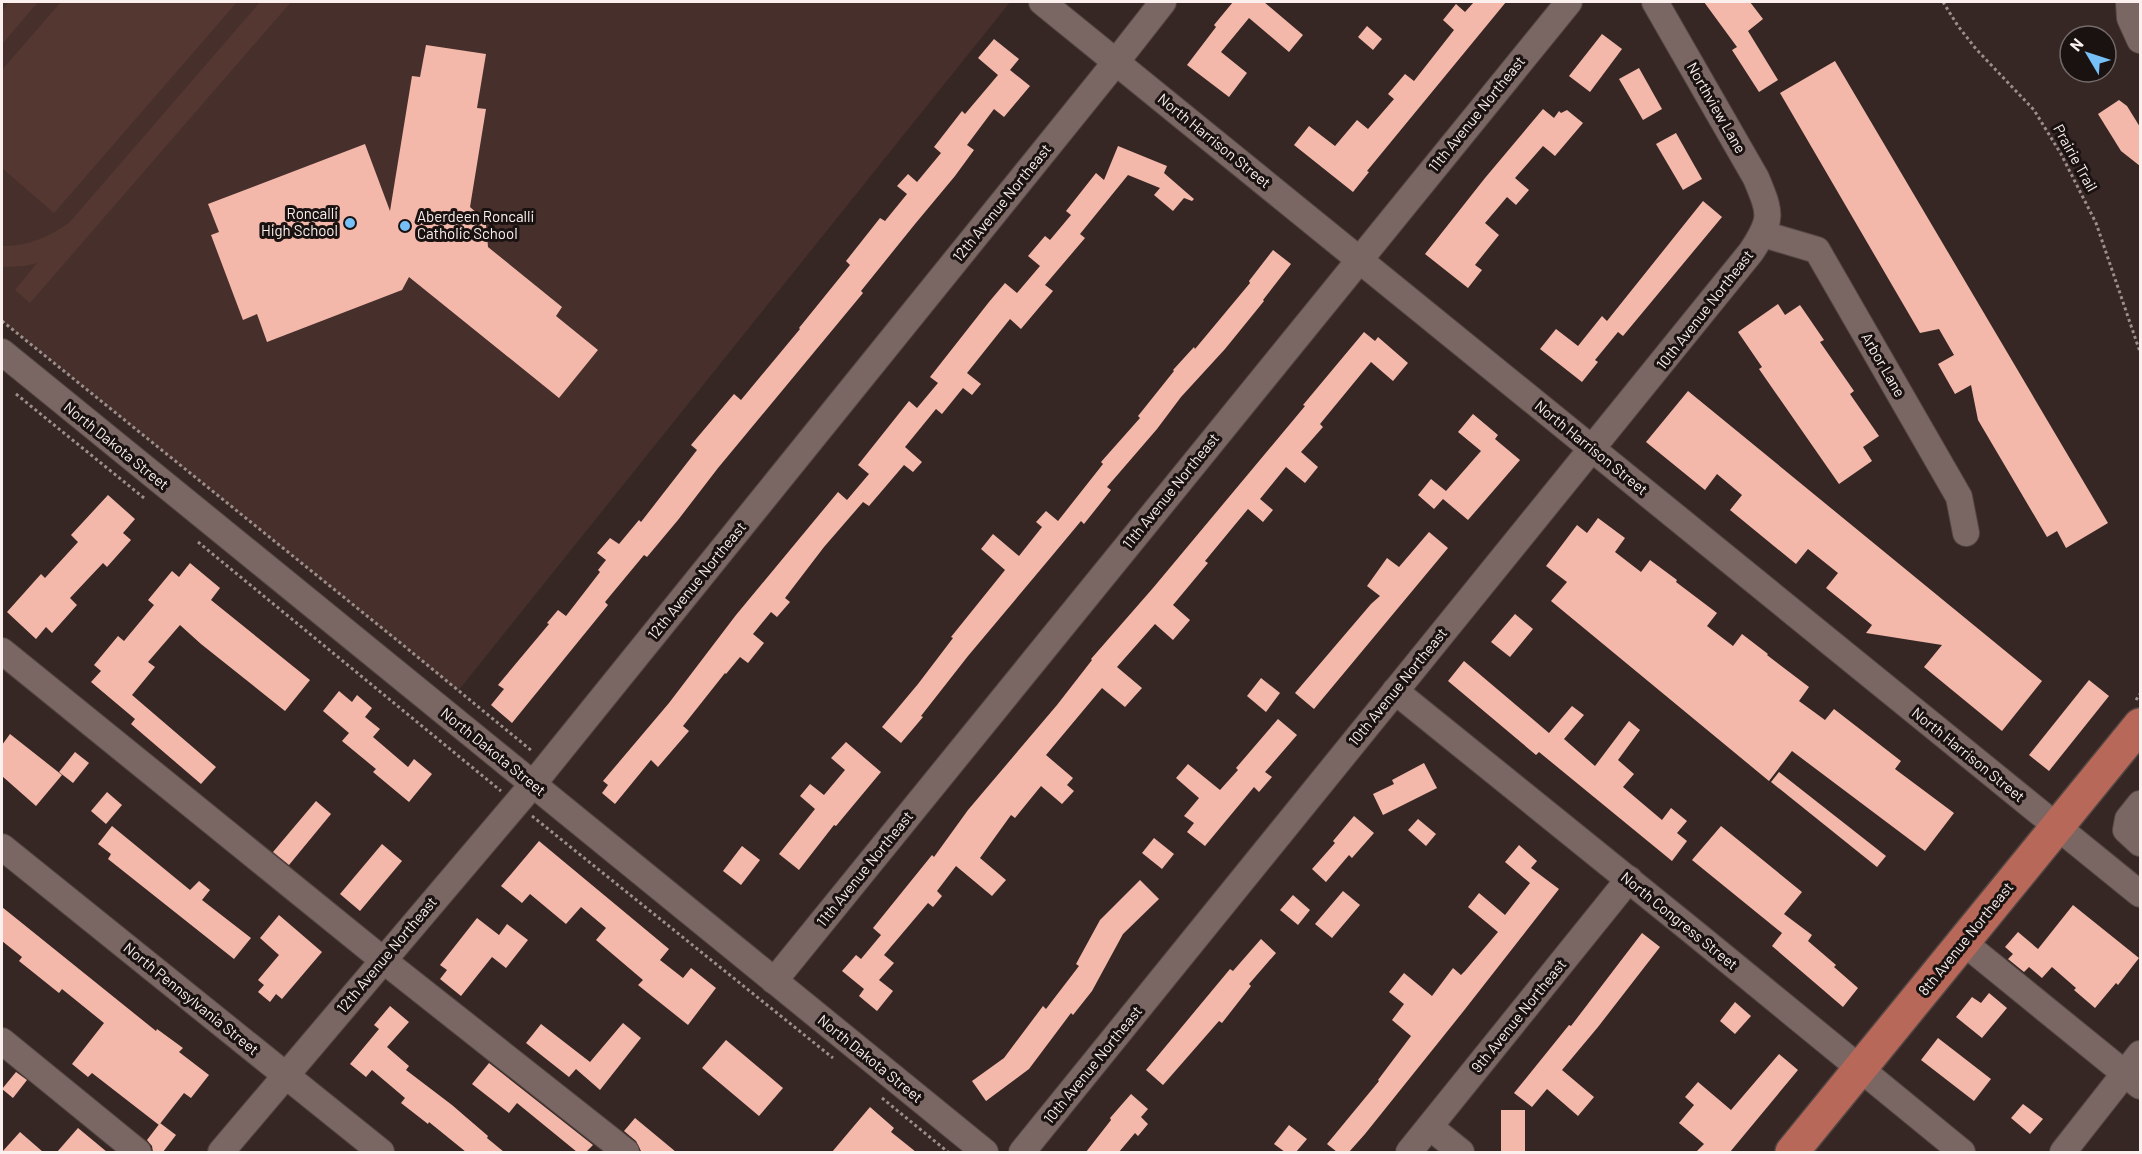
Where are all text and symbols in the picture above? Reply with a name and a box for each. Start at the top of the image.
north arrow [2058,24,2118,84]
text: N [2065,34,2087,54]
street label: 11th Avenue Northeast [1424,52,1528,175]
street label: Northview Lane [1684,59,1750,156]
street label: North Harrison Street [1154,89,1275,191]
street label: Prairie Trail [2050,121,2102,194]
street label: 12th Avenue Northeast [948,140,1054,265]
place label: Roncalli High School [261,204,338,239]
place label: Aberdeen Roncalli Catholic School [417,207,534,242]
marker: Roncalli High School [343,216,357,230]
marker: Aberdeen Roncalli Catholic School [398,219,412,233]
street label: 10th Avenue Northeast [1652,246,1756,373]
street label: Arbor Lane [1858,329,1910,400]
street label: North Harrison Street [1531,396,1652,498]
street label: North Dakota Street [61,397,173,493]
street label: 11th Avenue Northeast [1118,429,1222,552]
street label: 12th Avenue Northeast [643,518,749,643]
street label: 10th Avenue Northeast [1344,624,1450,749]
street label: North Dakota Street [438,703,550,799]
street label: North Harrison Street [1908,703,2029,805]
street label: 11th Avenue Northeast [812,807,916,930]
street label: North Congress Street [1618,868,1742,973]
street label: 8th Avenue Northeast [1914,878,2016,999]
street label: 12th Avenue Northeast [332,893,440,1016]
street label: North Pennsylvania Street [120,938,263,1058]
street label: 9th Avenue Northeast [1467,955,1569,1076]
street label: 10th Avenue Northeast [1039,1002,1145,1127]
street label: North Dakota Street [815,1010,927,1106]

